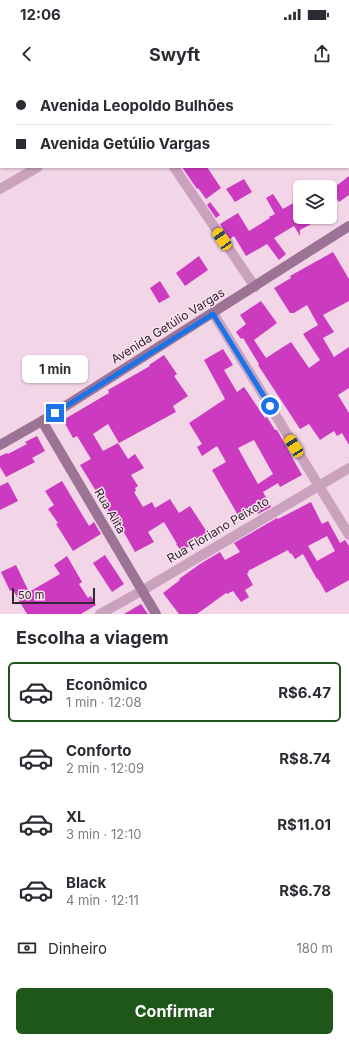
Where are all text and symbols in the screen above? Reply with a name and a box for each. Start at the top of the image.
text: 12:06 [20,5,61,24]
icon: back [16,43,38,65]
icon: share [311,43,333,65]
text: Swyft [149,44,200,65]
text: Avenida Leopoldo Bulhões [40,96,234,115]
text: Avenida Getúlio Vargas [40,134,210,153]
map controls [293,180,337,224]
button: layers [293,180,337,224]
car [210,226,234,252]
street label: Avenida Getúlio Vargas [108,285,227,367]
callout: 1 min [22,355,88,383]
text: 1 min [39,361,71,377]
route start [261,397,279,415]
route end [46,404,64,422]
car [283,433,305,459]
street label: Rua Alita [92,485,129,536]
street label: Rua Floriano Peixoto [164,493,271,566]
scale bar [12,586,95,605]
text: 50 m [18,588,44,602]
text: Escolha a viagem [16,627,169,648]
icon: car [18,674,54,710]
text: Econômico [66,675,147,694]
text: R$6.47 [278,683,331,702]
text: 1 min · 12:08 [66,694,141,710]
icon: car [18,740,54,776]
text: Conforto [66,741,131,760]
text: R$8.74 [279,749,331,768]
text: 2 min · 12:09 [66,760,144,776]
icon: car [18,806,54,842]
text: XL [66,807,86,826]
text: R$11.01 [277,815,331,834]
text: 3 min · 12:10 [66,826,141,842]
icon: car [18,872,54,908]
text: Black [66,873,106,892]
text: R$6.78 [279,881,331,900]
text: 4 min · 12:11 [66,892,139,908]
icon: cash [16,937,38,959]
text: Dinheiro [48,939,107,958]
text: 180 m [296,940,333,956]
button: Confirmar [16,988,333,1034]

